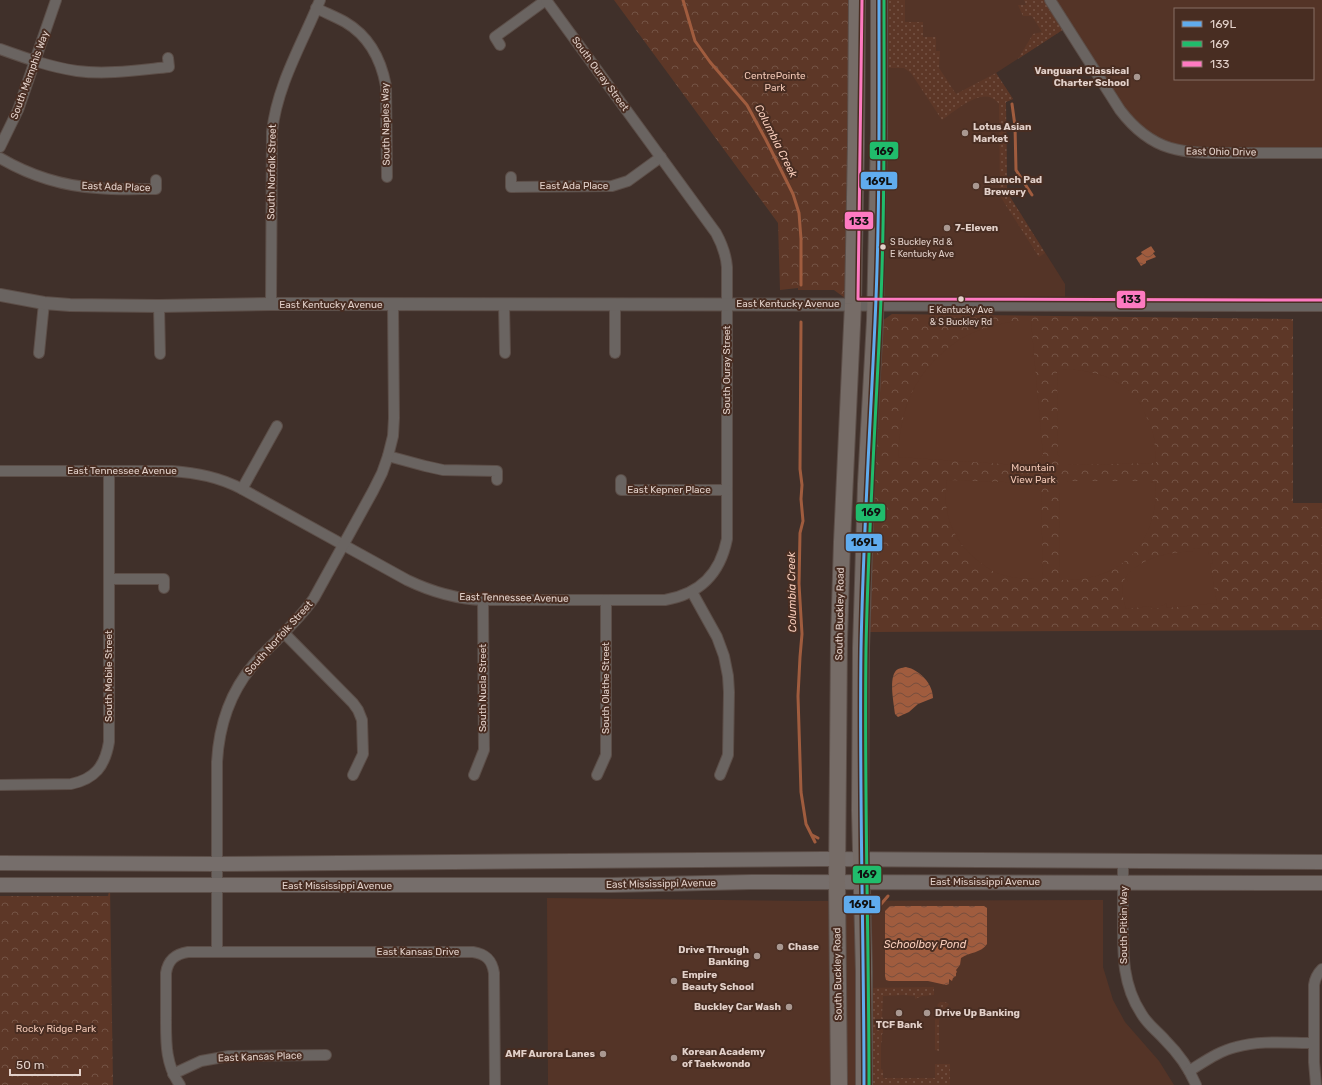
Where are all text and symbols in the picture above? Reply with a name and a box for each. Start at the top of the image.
legend [1174,8,1314,80]
text: 169L [1210,17,1236,31]
street label: South Memphis Way [8,29,52,121]
street label: South Ouray Street [569,34,631,114]
text: 169 [1210,37,1230,51]
text: 133 [1210,57,1230,71]
place label: Vanguard Classical Charter School [1034,65,1129,89]
park label: CentrePointe Park [744,70,806,94]
marker: Vanguard Classical Charter School [1132,72,1142,82]
street label: South Naples Way [379,82,393,166]
water label: Columbia Creek [752,102,800,180]
place label: Lotus Asian Market [973,121,1031,145]
street label: South Norfolk Street [265,124,279,220]
marker: Lotus Asian Market [960,128,970,138]
line badge: 169 [869,141,899,160]
text: 169 [874,145,894,158]
street label: East Ohio Drive [1186,145,1257,159]
line badge: 169L [860,171,898,190]
place label: Launch Pad Brewery [984,174,1042,198]
text: 169L [866,175,893,188]
street label: East Ada Place [81,180,151,194]
street label: East Ada Place [540,180,609,192]
marker: Launch Pad Brewery [971,181,981,191]
line badge: 133 [844,211,874,230]
text: 133 [849,215,869,228]
place label: 7-Eleven [955,222,998,234]
marker: 7-Eleven [942,223,952,233]
place label: S Buckley Rd & E Kentucky Ave [890,237,954,259]
marker: S Buckley Rd & E Kentucky Ave [878,242,888,252]
line badge: 133 [1116,290,1146,309]
text: 133 [1121,293,1141,306]
marker: E Kentucky Ave & S Buckley Rd [956,294,966,304]
street label: East Kentucky Avenue [736,298,840,310]
street label: East Kentucky Avenue [279,299,383,311]
place label: E Kentucky Ave & S Buckley Rd [929,305,993,327]
street label: South Ouray Street [721,325,733,414]
park label: Mountain View Park [1010,462,1057,486]
street label: East Tennessee Avenue [67,465,177,477]
street label: East Kepner Place [627,484,711,496]
line badge: 169 [855,503,886,522]
text: 169 [861,506,881,519]
line badge: 169L [845,533,883,552]
text: 169L [851,536,878,549]
water label: Columbia Creek [785,551,799,632]
street label: South Buckley Road [833,567,847,661]
street label: East Tennessee Avenue [459,591,569,605]
street label: South Norfolk Street [243,599,315,677]
street label: South Mobile Street [103,630,115,722]
street label: South Olathe Street [600,642,612,734]
street label: South Nucla Street [477,644,489,732]
line badge: 169 [852,865,882,884]
text: 169 [857,868,877,881]
street label: East Mississippi Avenue [930,876,1040,888]
street label: East Mississippi Avenue [606,877,717,891]
street label: East Mississippi Avenue [282,880,392,892]
street label: South Pitkin Way [1118,886,1130,964]
line badge: 169L [843,895,881,914]
text: 169L [849,898,876,911]
street label: South Buckley Road [831,927,845,1021]
water label: Schoolboy Pond [884,938,967,951]
place label: Chase [788,941,819,953]
marker: Chase [775,942,785,952]
place label: Drive Through Banking [678,944,749,968]
street label: East Kansas Drive [377,946,460,958]
marker: Drive Through Banking [752,951,762,961]
place label: Empire Beauty School [682,969,754,993]
marker: Empire Beauty School [669,976,679,986]
place label: Buckley Car Wash [694,1001,781,1013]
marker: Buckley Car Wash [784,1002,794,1012]
place label: Drive Up Banking [935,1007,1020,1019]
marker: TCF Bank [894,1008,904,1018]
marker: Drive Up Banking [922,1008,932,1018]
place label: TCF Bank [876,1019,922,1031]
park label: Rocky Ridge Park [16,1023,97,1035]
place label: Korean Academy of Taekwondo [682,1046,765,1070]
place label: AMF Aurora Lanes [505,1048,595,1060]
marker: AMF Aurora Lanes [598,1049,608,1059]
street label: East Kansas Place [218,1050,303,1064]
scale bar [10,1051,80,1077]
marker: Korean Academy of Taekwondo [669,1053,679,1063]
text: 50 m [16,1058,44,1072]

